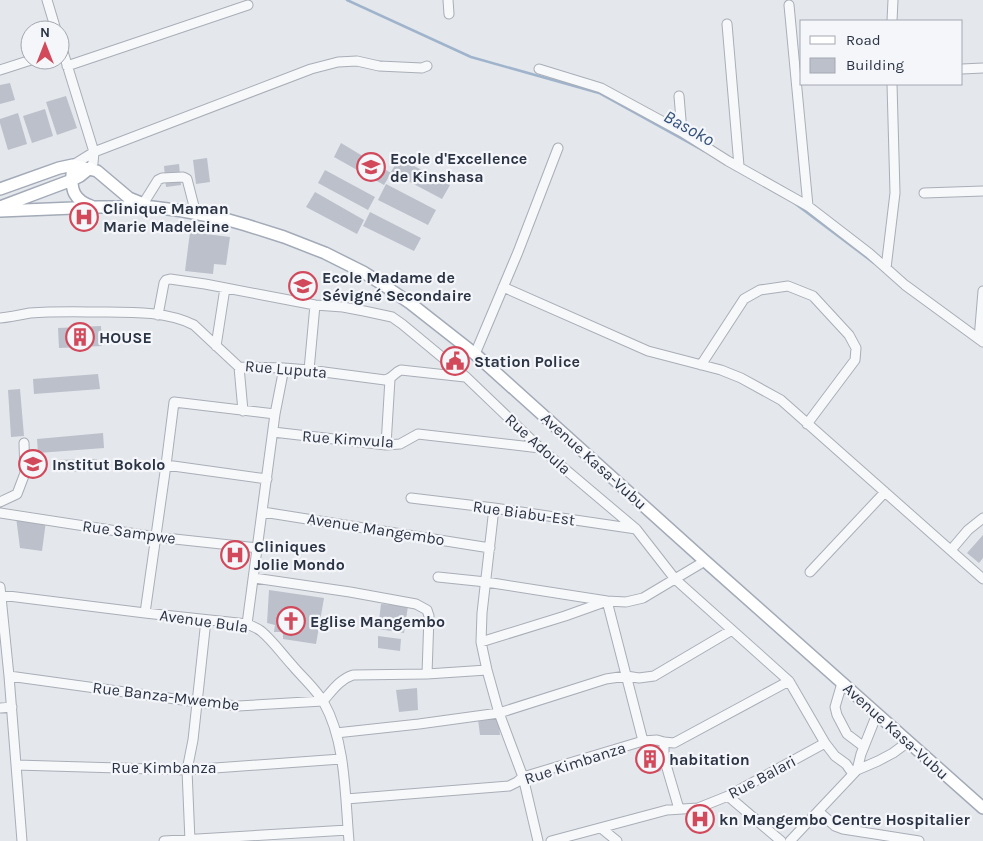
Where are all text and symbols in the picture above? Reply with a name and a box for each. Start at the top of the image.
north arrow [20,20,70,70]
legend [800,20,963,85]
text: N [40,24,50,41]
text: Road [846,31,881,49]
text: Building [846,56,904,74]
water label: Basoko [660,105,718,151]
place label: Ecole d'Excellence de Kinshasa [390,149,527,186]
school or university icon: Ecole d'Excellence de Kinshasa [356,152,386,182]
place label: Clinique Maman Marie Madeleine [103,199,229,236]
hospital icon: Clinique Maman Marie Madeleine [69,202,99,232]
place label: Ecole Madame de Sévigné Secondaire [322,268,471,305]
school or university icon: Ecole Madame de Sévigné Secondaire [288,271,318,301]
building icon: HOUSE [65,322,95,352]
place label: HOUSE [99,328,152,347]
public building icon: Station Police [440,346,470,376]
place label: Station Police [474,352,580,371]
street label: Rue Luputa [244,356,328,382]
street label: Avenue Kasa-Vubu [537,409,651,513]
street label: Rue Adoula [501,410,575,478]
street label: Rue Kimvula [301,426,395,452]
school or university icon: Institut Bokolo [18,449,48,479]
place label: Institut Bokolo [52,455,165,474]
street label: Rue Biabu-Est [472,496,576,530]
street label: Avenue Mangembo [306,509,446,549]
street label: Rue Sampwe [81,516,177,548]
place label: Cliniques Jolie Mondo [254,537,345,574]
hospital icon: Cliniques Jolie Mondo [220,540,250,570]
street label: Avenue Bula [158,605,250,637]
church icon: Eglise Mangembo [276,606,306,636]
place label: Eglise Mangembo [310,612,445,631]
street label: Rue Banza-Mwembe [91,678,241,714]
street label: Avenue Kasa-Vubu [839,679,953,783]
street label: Rue Kimbanza [522,738,628,788]
building icon: habitation [635,744,665,774]
place label: habitation [669,750,750,769]
street label: Rue Balari [725,751,799,803]
street label: Rue Kimbanza [111,758,217,777]
hospital icon: kn Mangembo Centre Hospitalier [685,804,715,834]
place label: kn Mangembo Centre Hospitalier [719,810,970,829]

